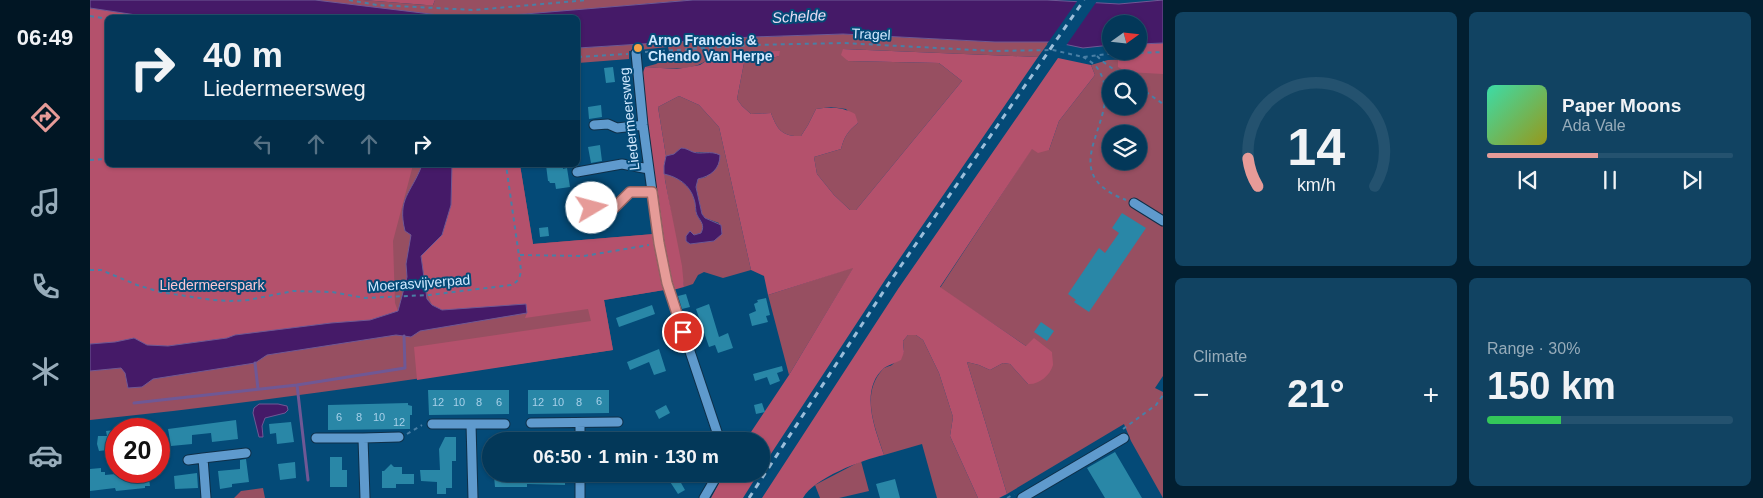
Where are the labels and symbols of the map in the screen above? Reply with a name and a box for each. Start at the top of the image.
water label: Schelde [771,6,827,26]
north arrow [1102,15,1148,60]
street label: Tragel [851,25,891,43]
place label: Arno Francois & Chendo Van Herpe [648,32,773,64]
marker: Arno Francois & Chendo Van Herpe [632,42,644,54]
street label: Liedermeersweg [616,67,642,171]
position arrow [565,181,617,233]
street label: Moerasvijverpad [367,271,471,295]
park label: Liedermeerspark [159,277,266,293]
pin [662,311,704,353]
house number: 6 [596,395,602,407]
house number: 12 [432,396,444,408]
house number: 10 [453,396,465,408]
house number: 8 [476,396,482,408]
house number: 6 [496,396,502,408]
house number: 12 [532,396,544,408]
house number: 10 [552,396,564,408]
house number: 8 [576,396,582,408]
house number: 6 [336,411,342,423]
house number: 8 [356,411,362,423]
house number: 10 [373,411,385,423]
house number: 12 [393,416,405,428]
speed limit sign: 20 [105,418,170,483]

